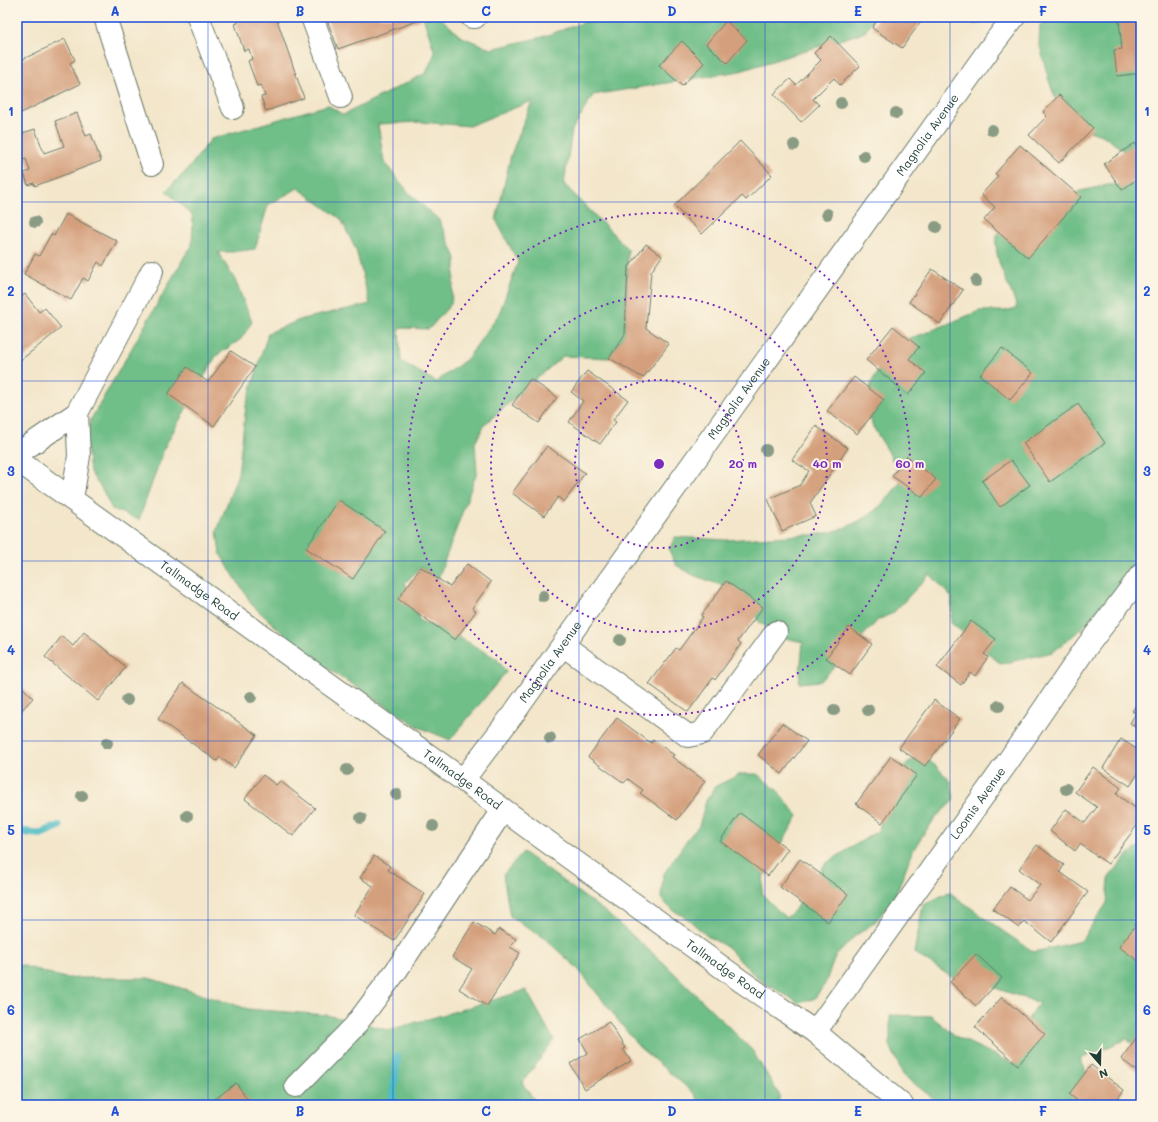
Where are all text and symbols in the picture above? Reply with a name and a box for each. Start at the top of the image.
text: A [110,2,120,19]
text: B [296,2,305,19]
text: C [481,2,491,19]
text: D [667,2,677,19]
text: E [854,2,862,19]
text: F [1039,2,1047,19]
street label: Magnolia Avenue [892,90,962,179]
text: 1 [8,102,14,119]
text: 1 [1144,102,1150,119]
text: 2 [7,282,15,299]
text: 2 [1143,282,1151,299]
street label: Magnolia Avenue [703,354,773,442]
text: 20 m [729,455,757,471]
text: 40 m [812,455,842,471]
text: 60 m [896,455,924,471]
centre of rings [652,457,666,471]
text: 3 [7,462,15,479]
text: 3 [1143,462,1151,479]
street label: Tallmadge Road [157,556,242,624]
street label: Magnolia Avenue [515,617,585,706]
text: 4 [7,641,15,658]
text: 4 [1143,641,1151,658]
street label: Tallmadge Road [420,745,505,813]
street label: Loomis Avenue [946,763,1009,842]
text: 5 [7,821,15,838]
text: 5 [1143,821,1151,838]
street label: Tallmadge Road [683,935,768,1002]
text: 6 [7,1001,15,1018]
text: 6 [1143,1001,1151,1018]
north arrow [1080,1044,1120,1084]
text: N [1097,1065,1110,1082]
text: A [110,1102,120,1119]
text: B [296,1102,305,1119]
text: C [481,1102,491,1119]
text: D [667,1102,677,1119]
text: E [854,1102,862,1119]
text: F [1039,1102,1047,1119]

